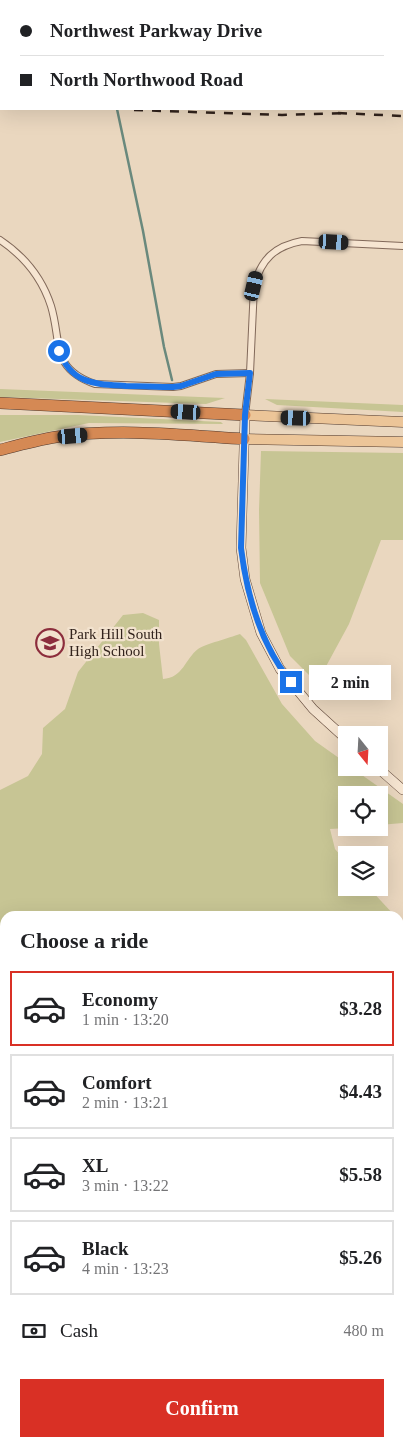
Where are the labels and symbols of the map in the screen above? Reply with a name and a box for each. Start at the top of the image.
car [318,234,349,250]
car [243,270,264,302]
route start [48,340,70,362]
car [170,404,201,420]
car [280,410,311,426]
car [57,427,88,445]
place label: Park Hill South High School [69,626,163,659]
school or university icon: Park Hill South High School [35,628,65,658]
callout: 2 min [308,664,391,700]
route end [280,671,302,693]
north arrow [338,726,388,776]

